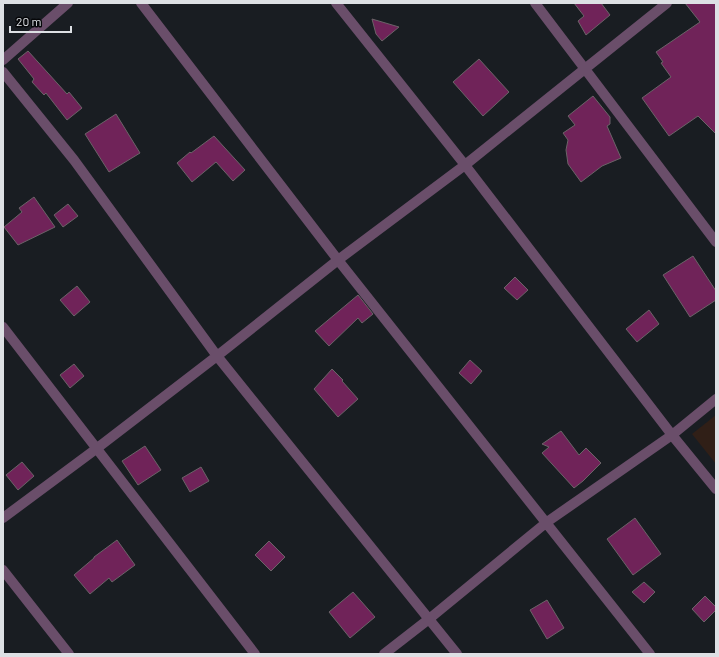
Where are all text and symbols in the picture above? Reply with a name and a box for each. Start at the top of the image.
scale bar [10,8,71,34]
text: 20 m [16,14,42,28]

